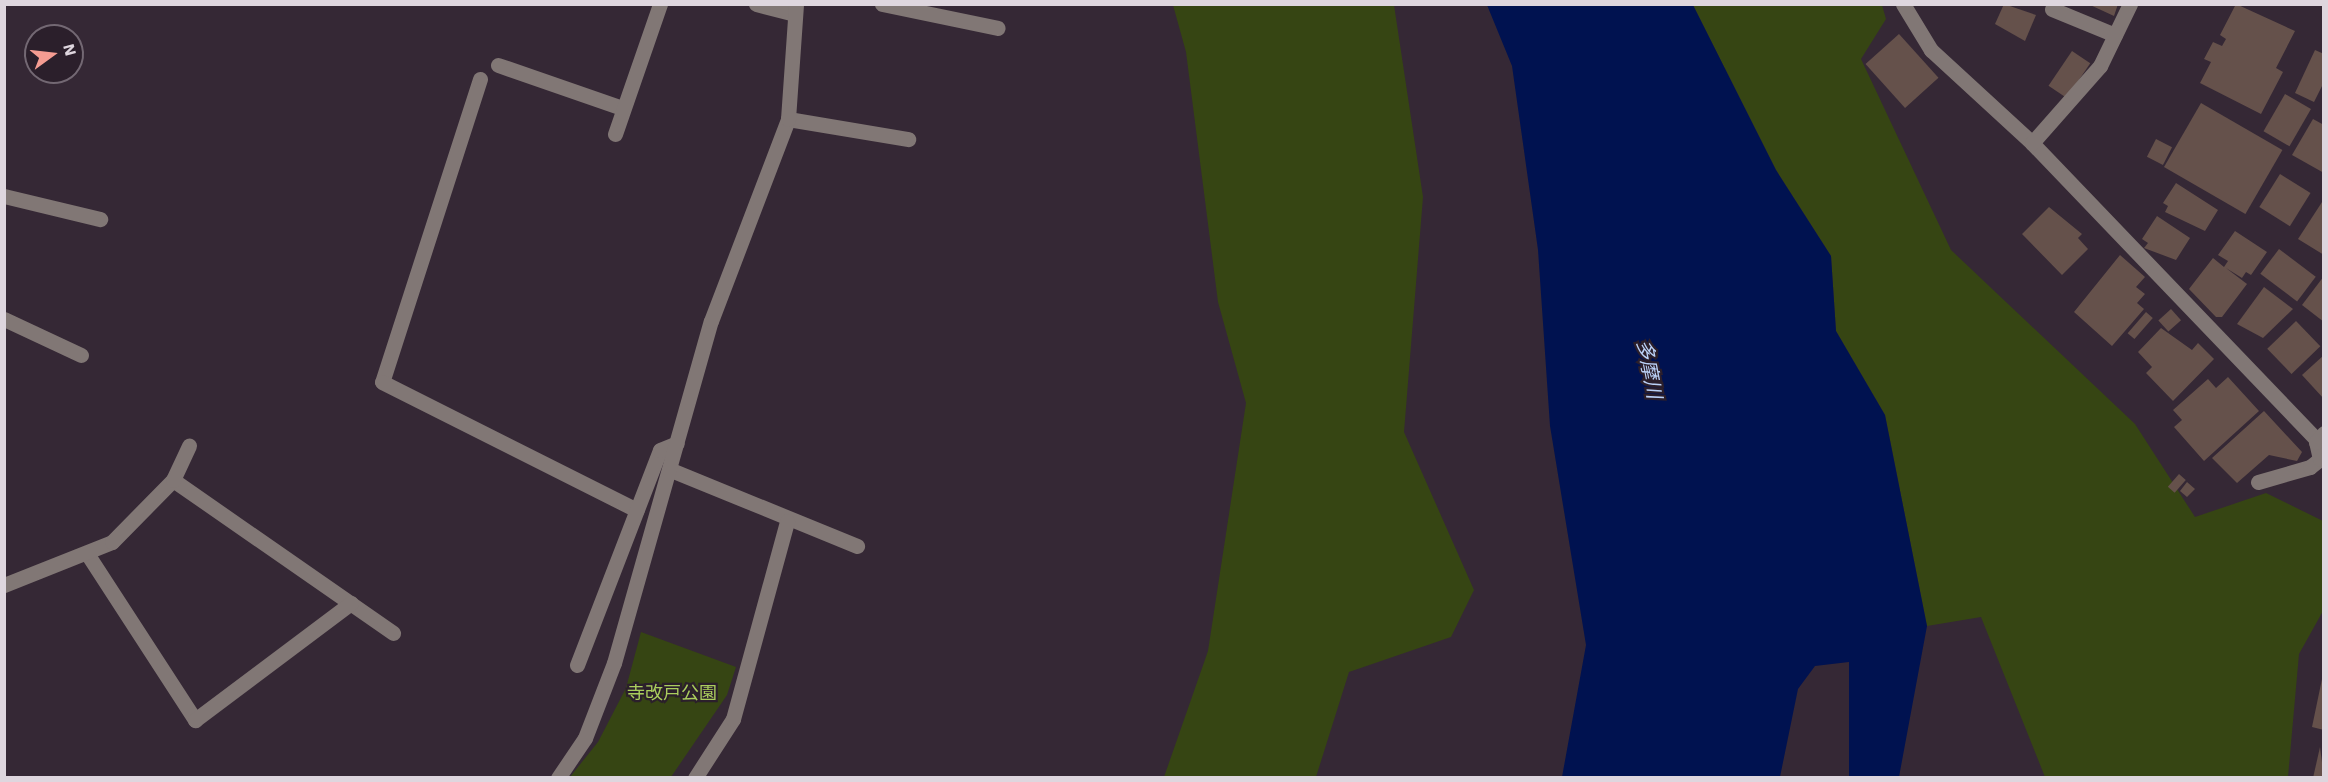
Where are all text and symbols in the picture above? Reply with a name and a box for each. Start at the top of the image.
north arrow [24,24,84,84]
text: N [59,42,81,58]
water label: 多摩川 [1631,337,1667,401]
park label: 寺改戸公園 [627,682,717,704]

